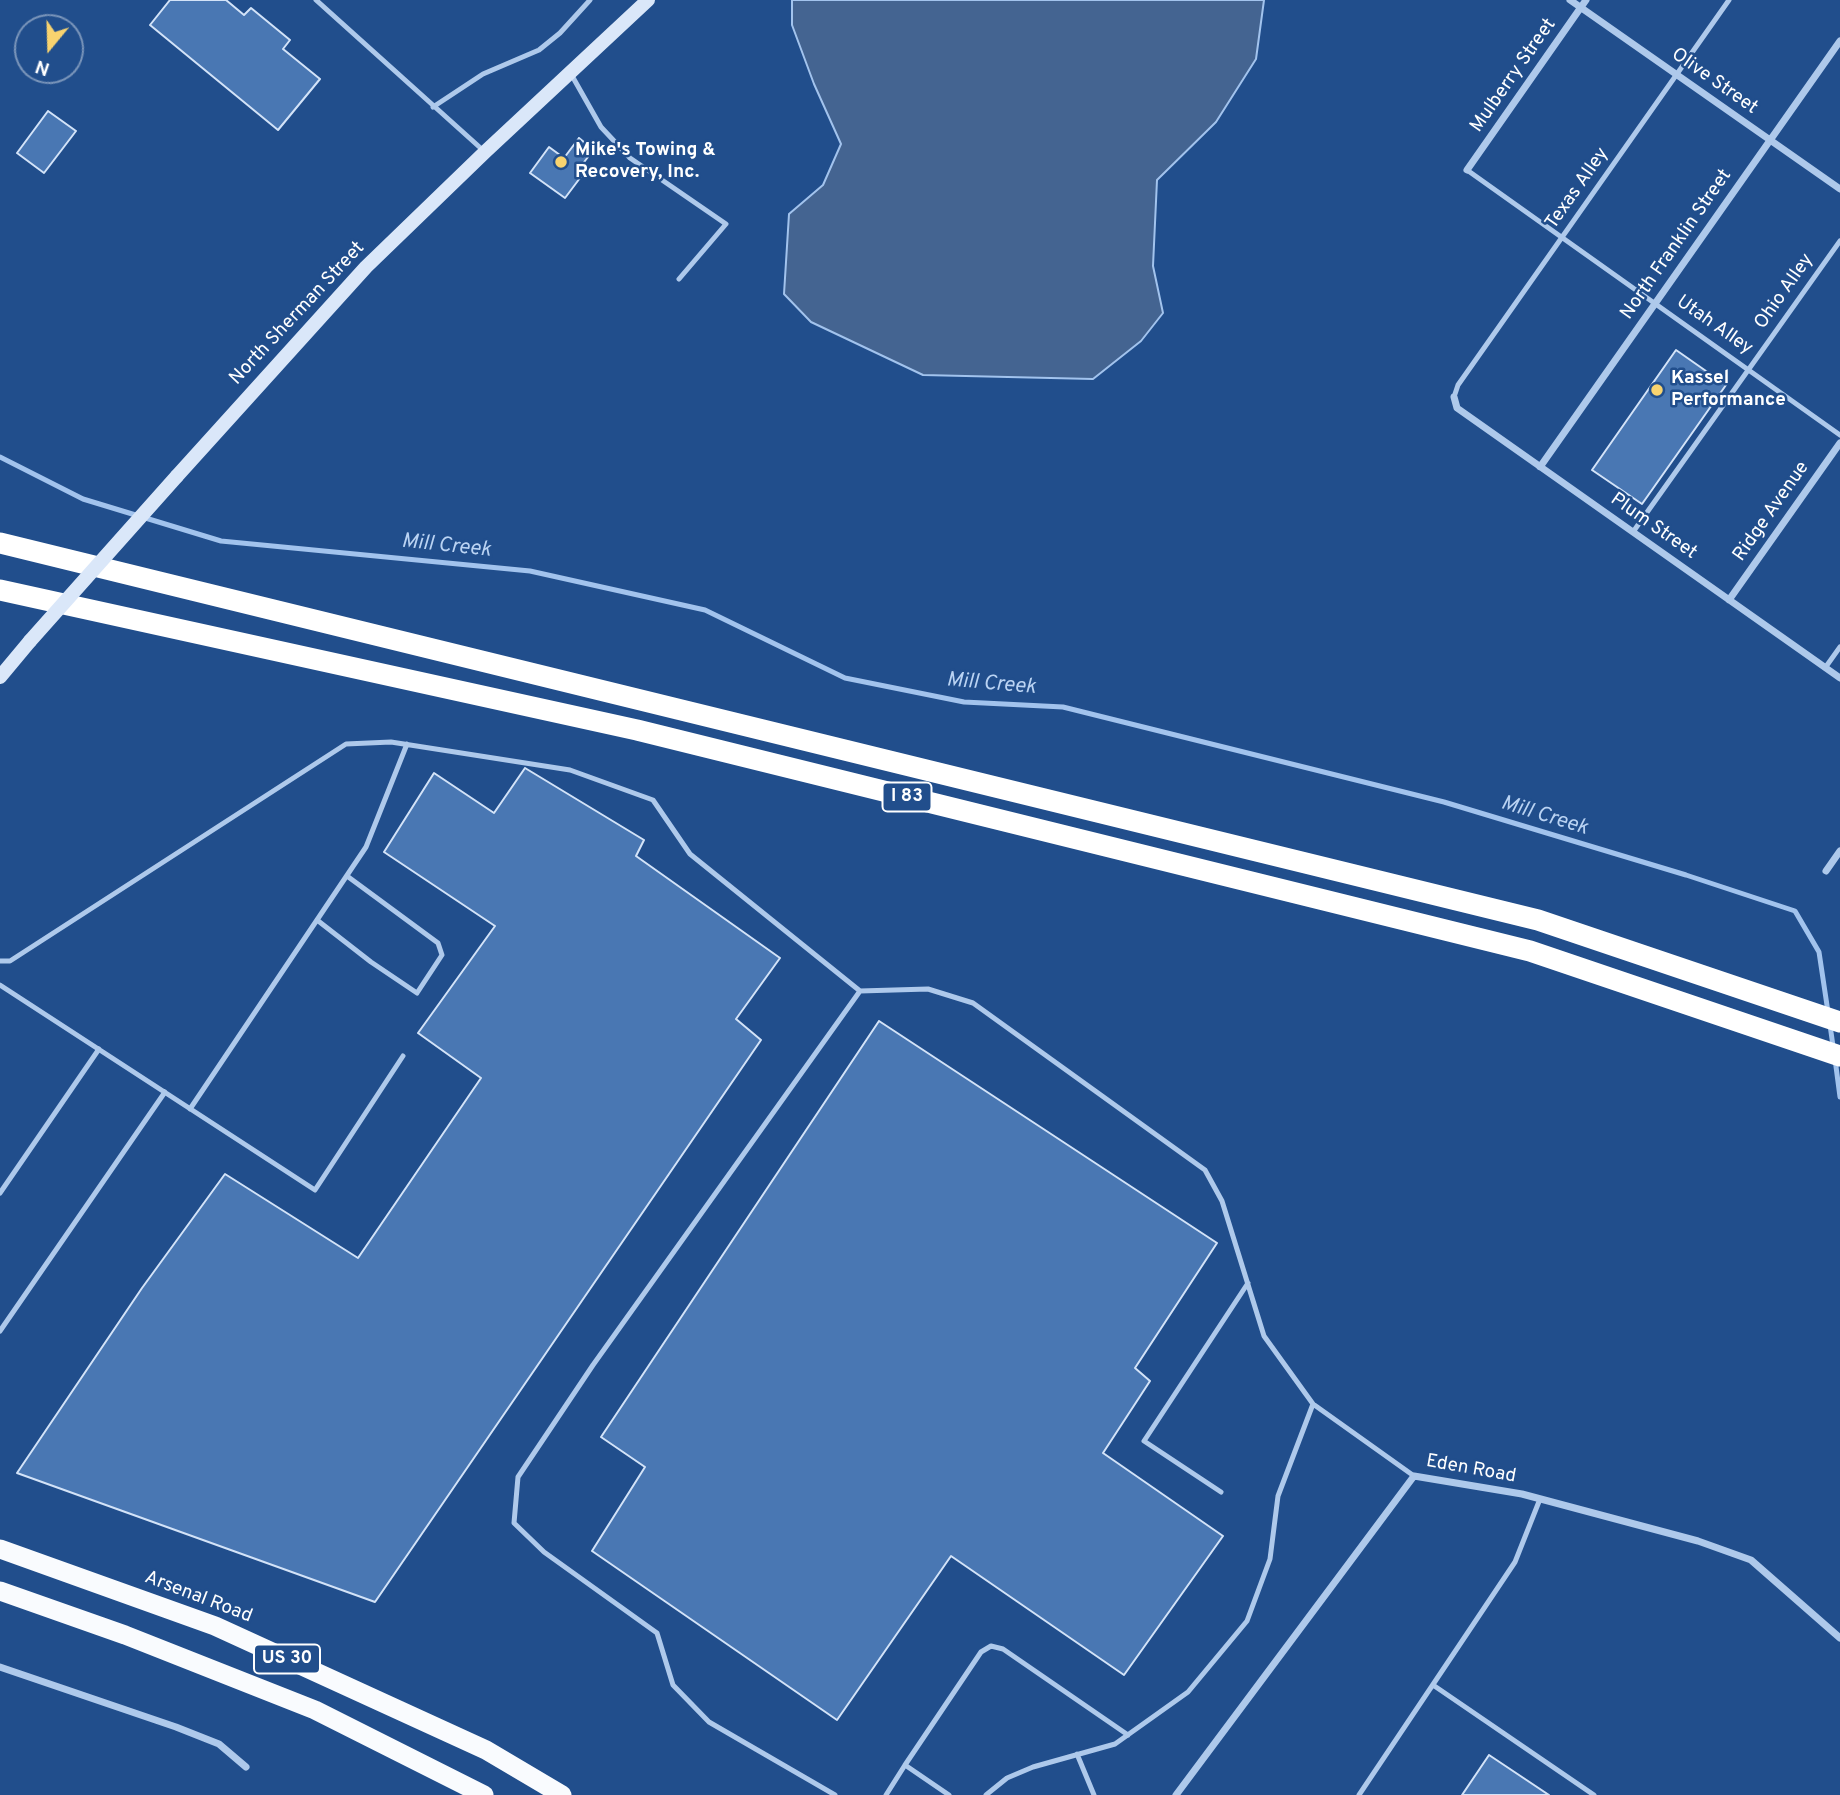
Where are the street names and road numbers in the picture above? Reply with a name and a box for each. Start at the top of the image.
street label: Mulberry Street [1466,15,1562,137]
street label: Olive Street [1666,44,1762,120]
street label: Texas Alley [1542,144,1614,234]
street label: North Franklin Street [1617,165,1737,325]
street label: North Sherman Street [226,238,370,390]
street label: Ohio Alley [1751,250,1819,334]
street label: Utah Alley [1671,291,1757,361]
street label: Ridge Avenue [1729,458,1815,566]
street label: Plum Street [1605,489,1701,565]
road number: I 83 [883,782,932,812]
street label: Eden Road [1424,1451,1518,1489]
street label: Arsenal Road [141,1567,255,1629]
road number: US 30 [254,1644,320,1674]

